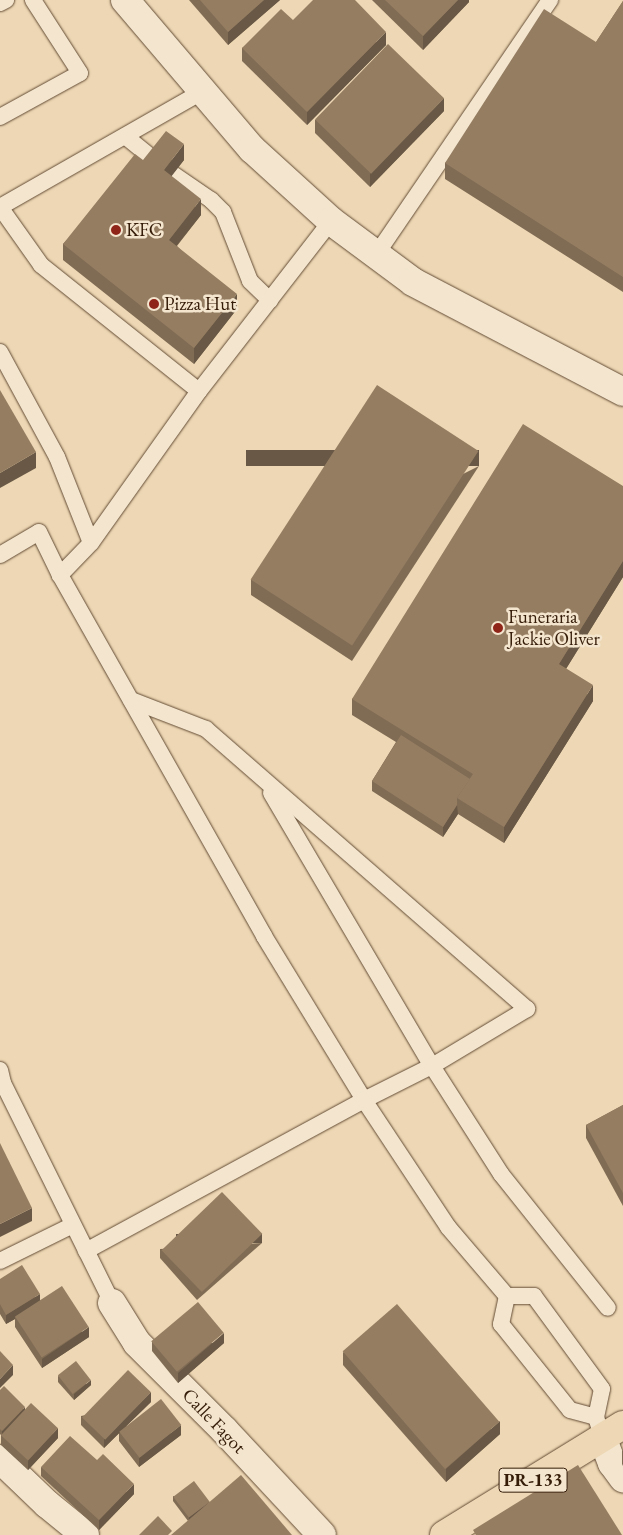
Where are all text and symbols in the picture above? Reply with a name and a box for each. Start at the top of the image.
place label: KFC [126,219,162,241]
marker: KFC [110,224,122,236]
place label: Pizza Hut [164,293,236,315]
marker: Pizza Hut [148,298,160,310]
place label: Funeraria Jackie Oliver [508,606,600,650]
marker: Funeraria Jackie Oliver [492,622,504,634]
street label: Calle Fagot [177,1384,251,1458]
road number: PR-133 [498,1464,568,1496]

